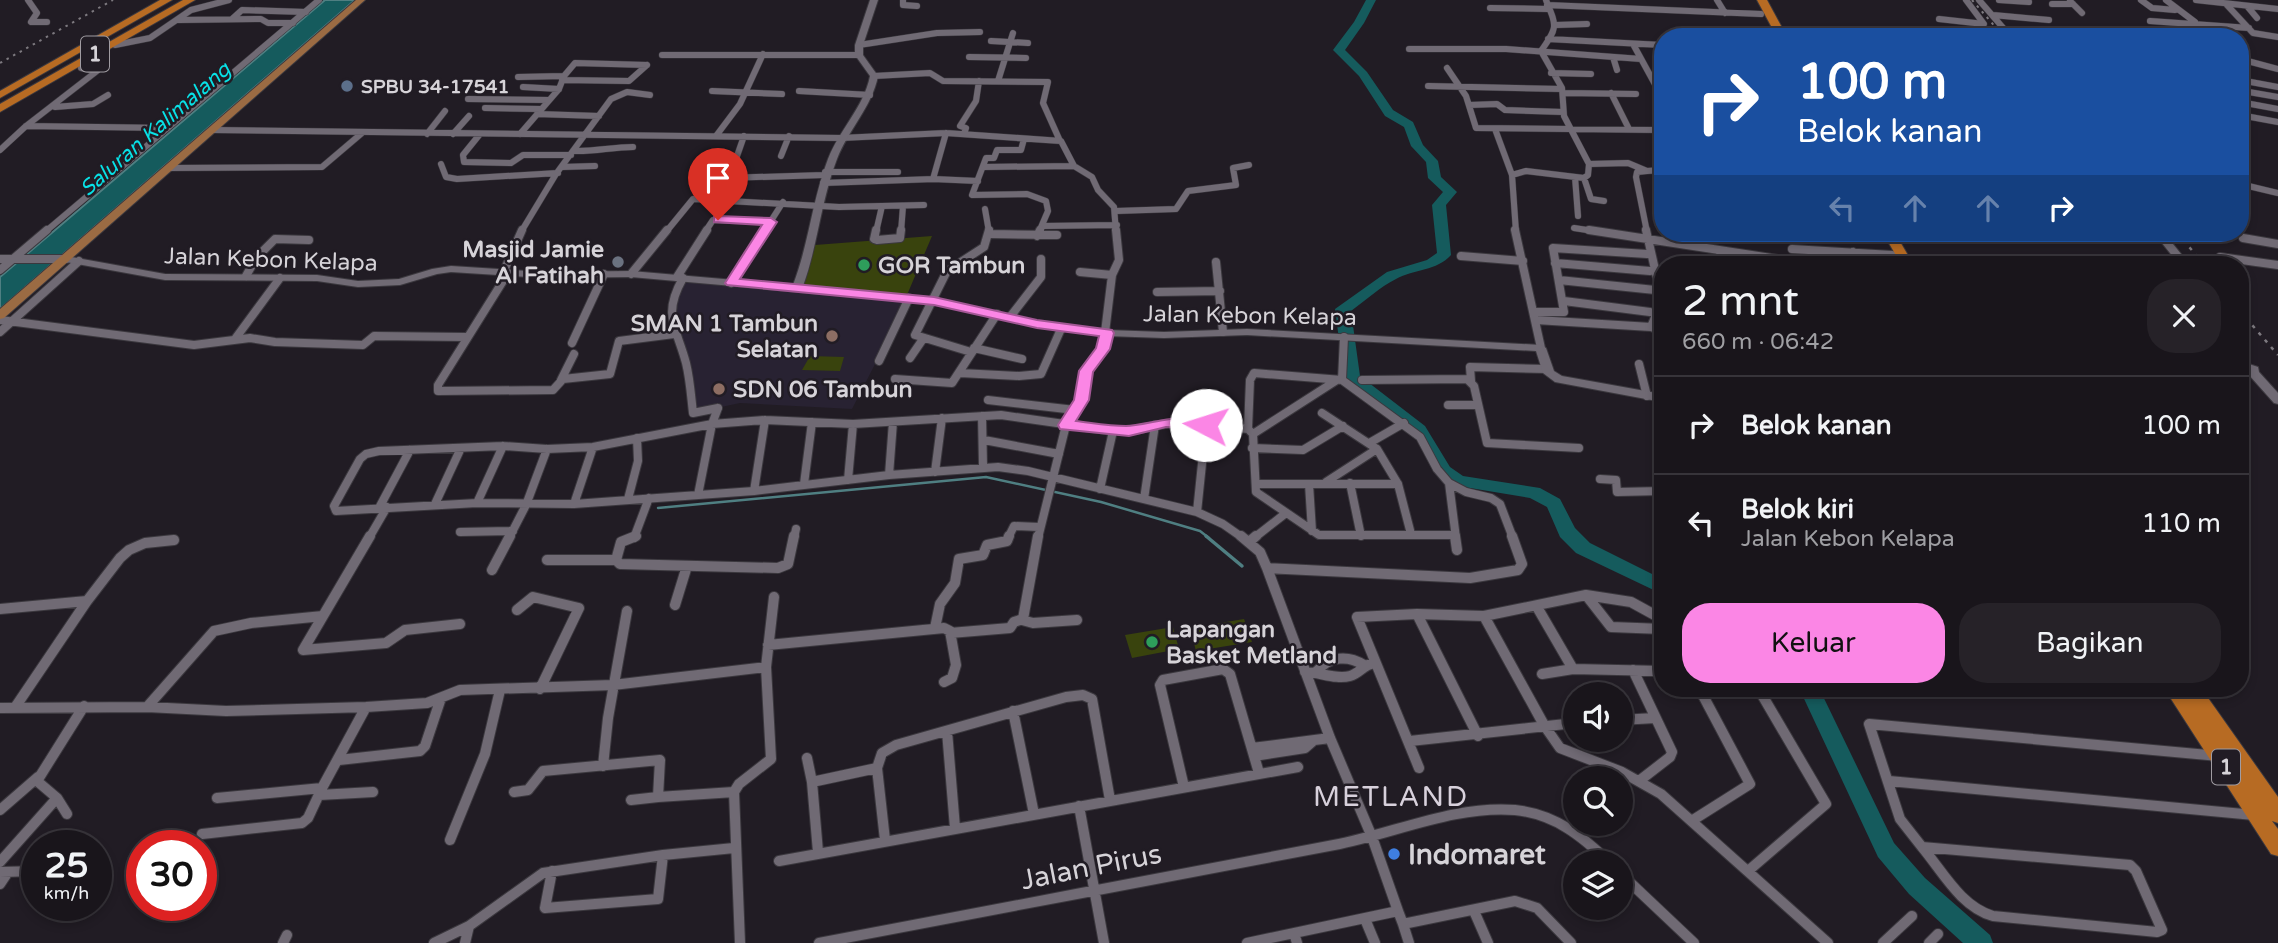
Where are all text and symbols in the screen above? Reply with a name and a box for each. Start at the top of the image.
road number: 1 [81,36,109,72]
text: 100 m [1797,53,1947,112]
water label: Saluran Kalimalang [75,56,237,202]
icon: right [1682,56,1773,147]
place label: SPBU 34-17541 [361,76,509,98]
marker: SPBU 34-17541 [339,78,355,94]
text: Belok kanan [1797,113,1982,151]
pin [688,148,748,220]
icon: arrive [699,159,737,197]
icon: left [1823,189,1861,227]
icon: ahead [1896,189,1934,227]
icon: ahead [1969,189,2007,227]
icon: right [2042,189,2080,227]
place label: Masjid Jamie Al Fatihah [462,236,604,290]
street label: Jalan Kebon Kelapa [164,242,378,278]
place label: GOR Tambun [878,252,1025,280]
marker: Masjid Jamie Al Fatihah [610,254,626,270]
marker: GOR Tambun [856,257,872,273]
text: 2 mnt [1682,276,1799,327]
button: close [2147,279,2221,353]
street label: Jalan Kebon Kelapa [1143,300,1357,332]
place label: SMAN 1 Tambun Selatan [631,310,818,364]
marker: SMAN 1 Tambun Selatan [824,328,840,344]
text: 660 m · 06:42 [1682,328,1834,356]
place label: SDN 06 Tambun [733,376,913,404]
marker: SDN 06 Tambun [711,381,727,397]
position arrow [1169,388,1243,462]
icon: right [1682,406,1720,444]
text: Belok kanan [1741,410,1892,441]
text: 100 m [2141,410,2221,441]
text: Belok kiri [1741,494,1854,525]
icon: left [1682,504,1720,542]
text: 110 m [2141,508,2221,539]
text: Jalan Kebon Kelapa [1741,525,1955,553]
button: Keluar [1682,603,1945,683]
button: Bagikan [1959,603,2221,683]
place label: Lapangan Basket Metland [1166,616,1337,670]
marker: Lapangan Basket Metland [1144,634,1160,650]
map controls [1563,682,1633,920]
button: sound [1563,682,1633,752]
road number: 1 [2212,750,2240,784]
button: search [1563,766,1633,836]
district label: METLAND [1313,780,1469,814]
speed limit sign: 30 [126,830,217,921]
street label: Jalan Pirus [1018,837,1164,897]
place label: Indomaret [1408,838,1546,872]
text: 25 [45,845,88,887]
marker: Indomaret [1386,846,1402,862]
button: layers [1563,850,1633,920]
text: km/h [44,882,89,904]

